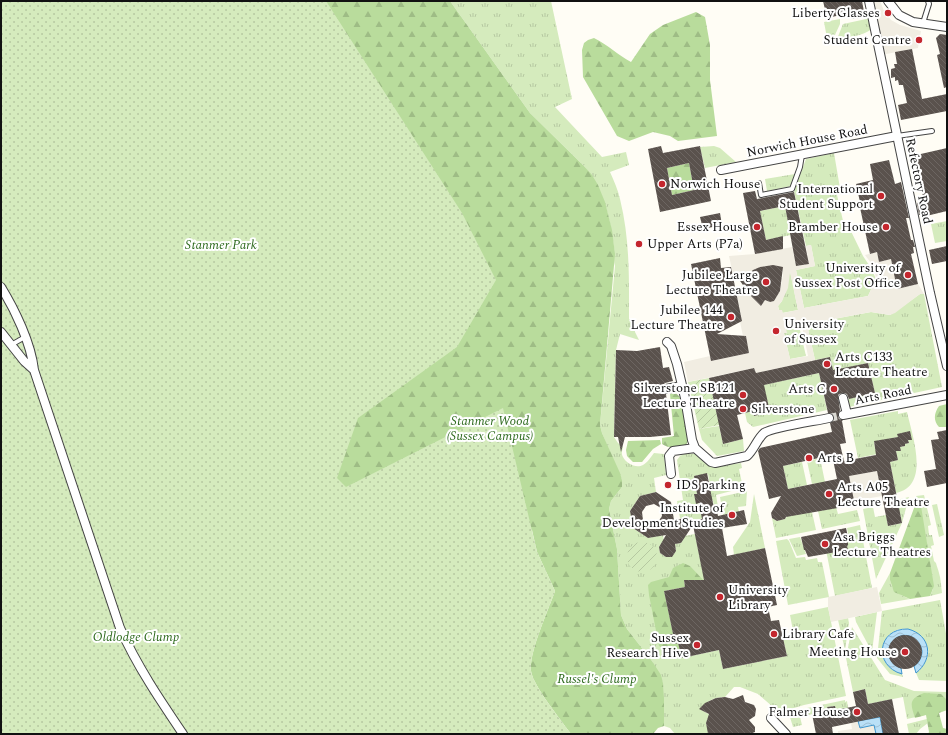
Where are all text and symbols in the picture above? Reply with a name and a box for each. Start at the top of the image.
place label: Liberty Glasses [792,3,880,23]
marker: Liberty Glasses [883,8,893,18]
place label: Student Centre [824,30,911,50]
marker: Student Centre [914,35,924,45]
street label: Norwich House Road [745,119,869,163]
street label: Refectory Road [900,136,938,226]
place label: Norwich House [670,174,760,194]
marker: Norwich House [657,179,667,189]
place label: International Student Support [779,179,873,214]
marker: International Student Support [876,191,886,201]
place label: Essex House [677,217,749,237]
place label: Bramber House [788,217,878,237]
marker: Essex House [752,222,762,232]
marker: Bramber House [881,222,891,232]
place label: Upper Arts (P7a) [647,234,743,254]
park label: Stanmer Park [185,235,257,255]
marker: Upper Arts (P7a) [634,239,644,249]
place label: University of Sussex Post Office [794,258,902,293]
place label: Jubilee Large Lecture Theatre [665,265,758,300]
marker: University of Sussex Post Office [903,270,913,280]
marker: Jubilee Large Lecture Theatre [761,277,771,287]
place label: Jubilee 144 Lecture Theatre [630,300,723,335]
marker: Jubilee 144 Lecture Theatre [726,312,736,322]
place label: University of Sussex [784,314,845,349]
marker: University of Sussex [771,326,781,336]
place label: Arts C133 Lecture Theatre [835,347,928,382]
marker: Arts C133 Lecture Theatre [822,359,832,369]
place label: Silverstone SB121 Lecture Theatre [633,378,735,413]
place label: Arts C [788,379,826,399]
street label: Arts Road [853,380,913,410]
marker: Arts C [829,384,839,394]
marker: Silverstone SB121 Lecture Theatre [738,390,748,400]
place label: Silverstone [751,399,814,419]
marker: Silverstone [738,404,748,414]
park label: Stanmer Wood (Sussex Campus) [447,411,533,446]
place label: Arts B [817,448,854,468]
marker: Arts B [804,453,814,463]
place label: IDS parking [676,475,746,495]
place label: Arts A05 Lecture Theatre [837,477,930,512]
marker: IDS parking [663,480,673,490]
marker: Arts A05 Lecture Theatre [824,489,834,499]
place label: Institute of Development Studies [602,498,726,533]
marker: Institute of Development Studies [727,510,737,520]
place label: Asa Briggs Lecture Theatres [833,527,931,562]
marker: Asa Briggs Lecture Theatres [820,539,830,549]
place label: University Library [728,580,789,615]
marker: University Library [715,592,725,602]
place label: Library Cafe [782,624,854,644]
park label: Oldlodge Clump [93,627,179,647]
place label: Sussex Research Hive [606,628,690,663]
marker: Library Cafe [769,629,779,639]
marker: Sussex Research Hive [692,640,702,650]
place label: Meeting House [809,642,897,662]
marker: Meeting House [900,647,910,657]
park label: Russel's Clump [557,669,637,689]
place label: Falmer House [769,702,849,722]
marker: Falmer House [852,707,862,717]

